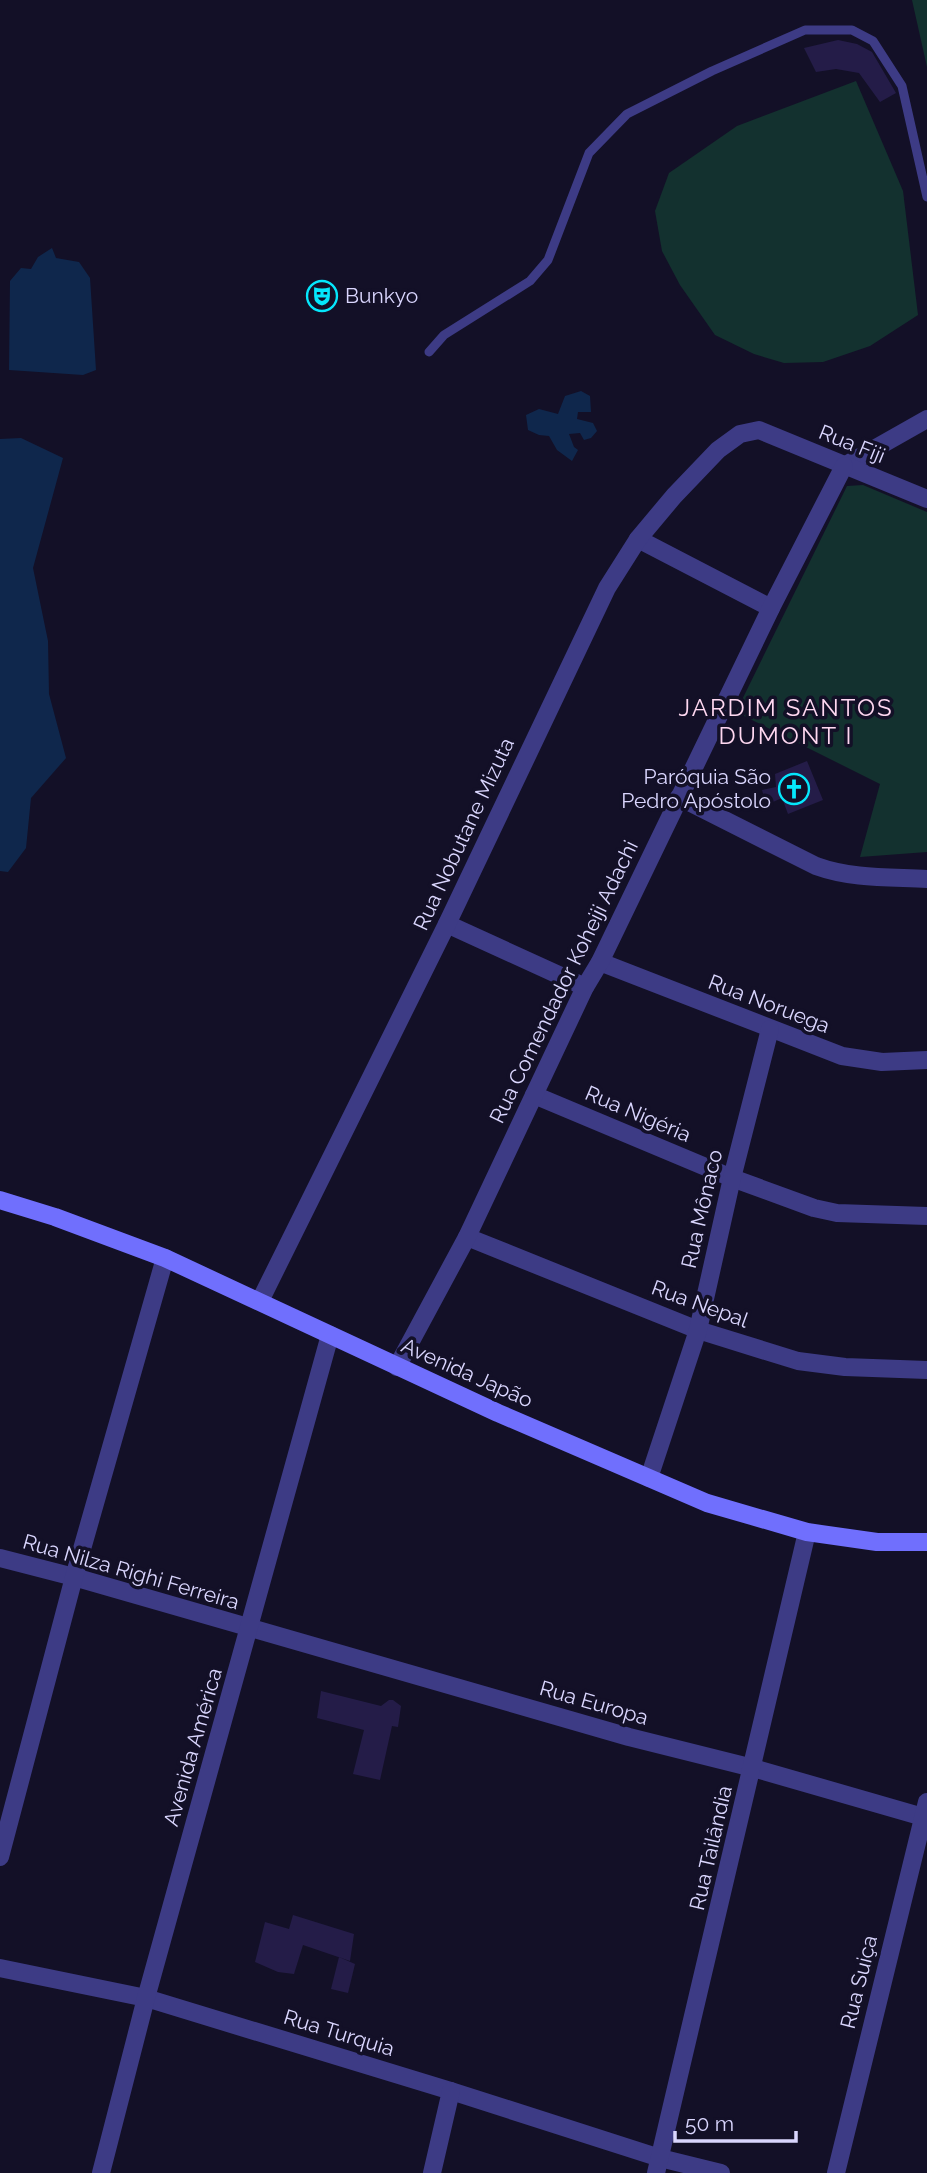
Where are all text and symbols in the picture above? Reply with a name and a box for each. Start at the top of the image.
theatre icon: Bunkyo [305,279,339,313]
place label: Bunkyo [345,283,418,308]
street label: Rua Fiji [815,419,889,468]
district label: JARDIM SANTOS DUMONT I [679,693,893,750]
street label: Rua Nobutane Mizuta [408,734,519,934]
place label: Paróquia São Pedro Apóstolo [621,764,771,813]
church icon: Paróquia São Pedro Apóstolo [777,772,811,806]
street label: Rua Comendador Koheiji Adachi [484,836,643,1127]
street label: Rua Noruega [705,969,833,1038]
street label: Rua Nigéria [582,1080,695,1147]
street label: Rua Mônaco [676,1147,727,1271]
street label: Rua Nepal [648,1274,752,1333]
street label: Avenida Japão [398,1332,537,1413]
street label: Rua Nilza Righi Ferreira [20,1529,242,1614]
street label: Avenida América [158,1665,227,1829]
street label: Rua Europa [537,1675,651,1730]
street label: Rua Tailândia [684,1783,737,1913]
street label: Rua Suiça [835,1932,882,2031]
street label: Rua Turquia [281,2004,397,2061]
scale bar [675,2100,796,2144]
text: 50 m [685,2111,734,2136]

